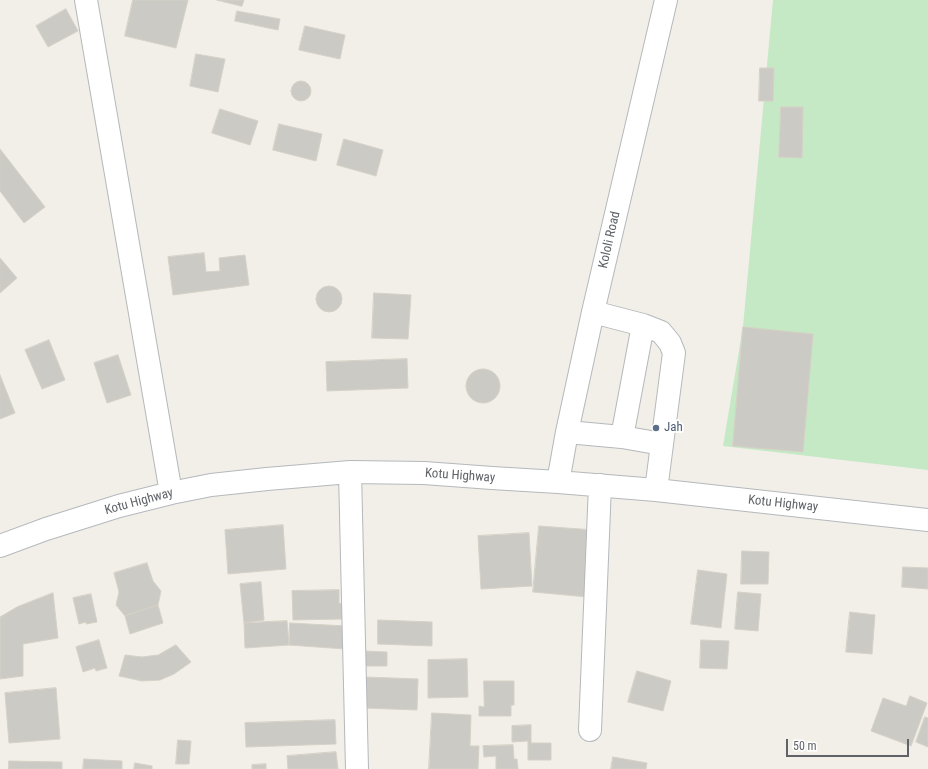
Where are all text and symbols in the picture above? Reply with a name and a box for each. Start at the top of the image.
street label: Kololi Road [596,210,624,270]
place label: Jah [664,420,683,436]
marker: Jah [651,423,661,433]
street label: Kotu Highway [424,466,496,486]
street label: Kotu Highway [103,485,175,519]
street label: Kotu Highway [747,493,819,515]
scale bar [788,731,911,757]
text: 50 m [793,739,817,753]

